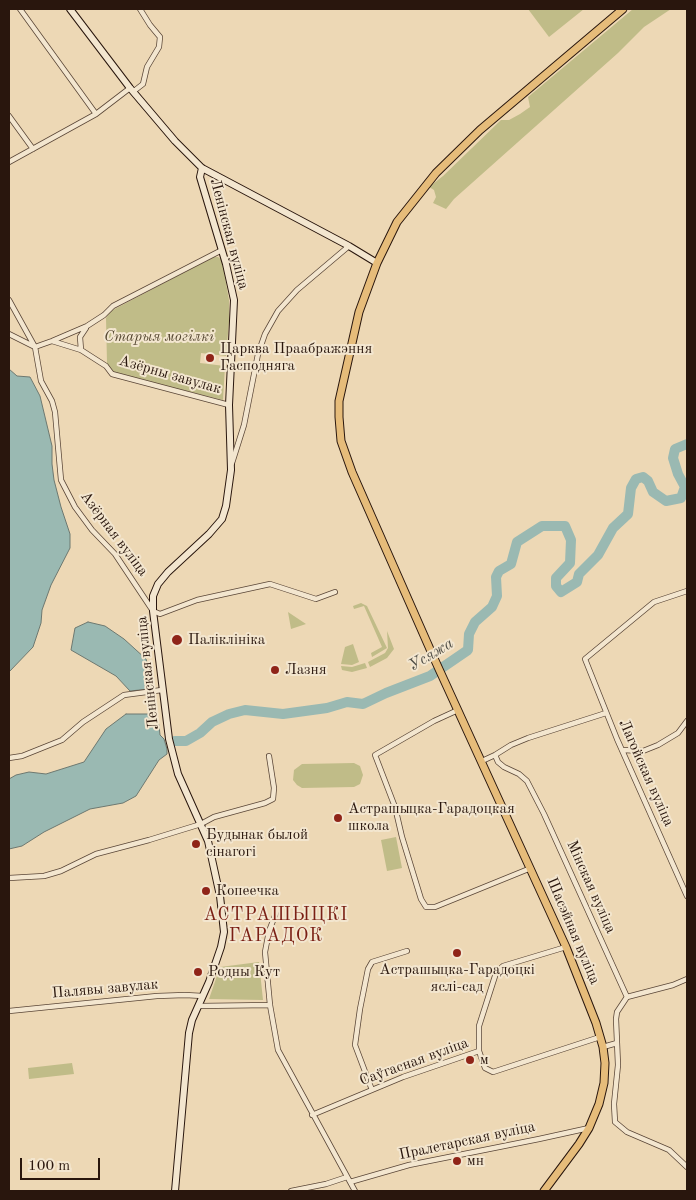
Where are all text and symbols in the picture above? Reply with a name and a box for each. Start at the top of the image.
street label: Ленінская вуліца [206,177,252,291]
park label: Старыя могілкі [104,328,214,346]
place label: Царква Праабражэння Гасподняга [220,340,372,375]
street label: Азёрны завулак [117,352,223,398]
marker: Царква Праабражэння Гасподняга [204,352,216,364]
street label: Азёрная вуліца [76,488,152,580]
street label: Ленінская вуліца [133,615,163,731]
place label: Паліклініка [188,631,265,649]
marker: Паліклініка [170,633,184,647]
water label: Усяжа [405,634,457,676]
place label: Лазня [285,661,327,679]
marker: Лазня [269,664,281,676]
street label: Лагойская вуліца [614,717,678,829]
place label: Астрашыцка-Гарадоцкая школа [348,800,515,835]
marker: Астрашыцка-Гарадоцкая школа [332,812,344,824]
place label: Будынак былой сінагогі [206,826,308,861]
marker: Будынак былой сінагогі [190,838,202,850]
street label: Мінская вуліца [562,838,620,936]
street label: Шасэйная вуліца [542,875,604,987]
place label: Копеечка [216,882,279,900]
marker: Копеечка [200,885,212,897]
district label: АСТРАШЫЦКІ ГАРАДОК [202,904,350,946]
marker: Астрашыцка-Гарадоцкі яслі-сад [451,947,463,959]
place label: Астрашыцка-Гарадоцкі яслі-сад [379,961,535,996]
place label: Родны Кут [208,963,280,981]
marker: Родны Кут [192,966,204,978]
street label: Палявы завулак [51,975,159,1003]
street label: Саўгасная вуліца [357,1034,471,1090]
place label: м [480,1051,489,1069]
marker: м [464,1054,476,1066]
street label: Пралетарская вуліца [397,1118,537,1164]
scale bar [22,1148,102,1180]
place label: мн [467,1152,484,1170]
marker: мн [451,1155,463,1167]
text: 100 m [28,1159,70,1174]

